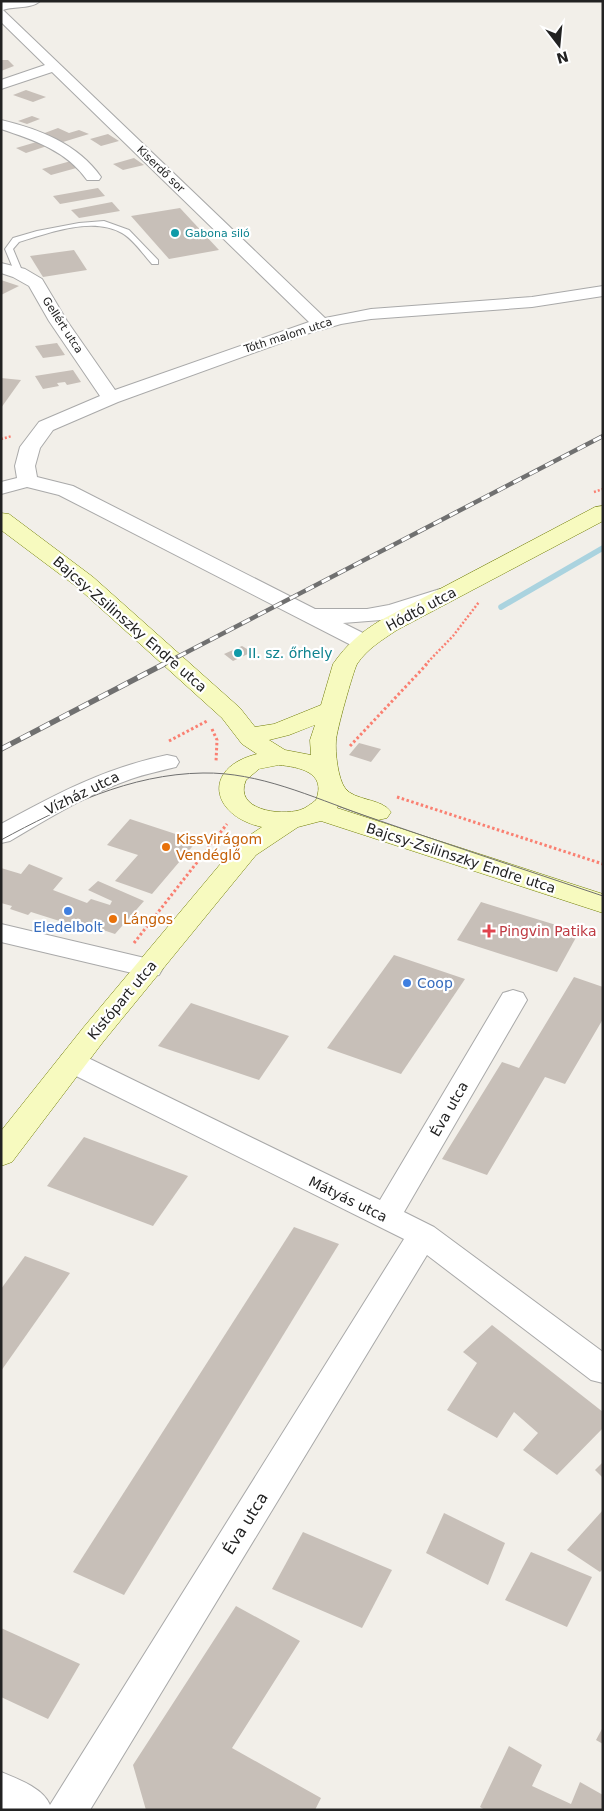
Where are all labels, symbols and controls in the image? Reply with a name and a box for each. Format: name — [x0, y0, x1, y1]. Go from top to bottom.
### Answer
north arrow — [534, 20, 584, 70]
text: N — [555, 48, 570, 67]
street label: Kiserdő sor — [134, 143, 188, 196]
marker: Gabona siló — [169, 227, 181, 239]
place label: Gabona siló — [185, 227, 250, 240]
street label: Gellért utca — [40, 295, 86, 356]
street label: Tóth malom utca — [241, 315, 334, 356]
street label: Bajcsy-Zsilinszky Endre utca — [50, 553, 210, 695]
street label: Hódtó utca — [383, 584, 459, 634]
place label: II. sz. őrhely — [248, 645, 332, 661]
marker: II. sz. őrhely — [232, 647, 244, 659]
street label: Vízház utca — [42, 768, 122, 818]
street label: Bajcsy-Zsilinszky Endre utca — [364, 820, 558, 896]
place label: KissVirágom Vendéglő — [176, 831, 262, 863]
marker: KissVirágom Vendéglő — [160, 841, 172, 853]
marker: Eledelbolt — [62, 905, 74, 917]
place label: Lángos — [123, 911, 173, 927]
marker: Lángos — [107, 913, 119, 925]
place label: Eledelbolt — [33, 919, 103, 935]
place label: Pingvin Patika — [499, 923, 597, 939]
marker: Pingvin Patika — [483, 925, 495, 937]
street label: Kistópart utca — [84, 957, 160, 1043]
place label: Coop — [417, 975, 453, 991]
marker: Coop — [401, 977, 413, 989]
street label: Éva utca — [427, 1079, 471, 1139]
street label: Mátyás utca — [306, 1173, 390, 1225]
street label: Éva utca — [219, 1489, 272, 1558]

